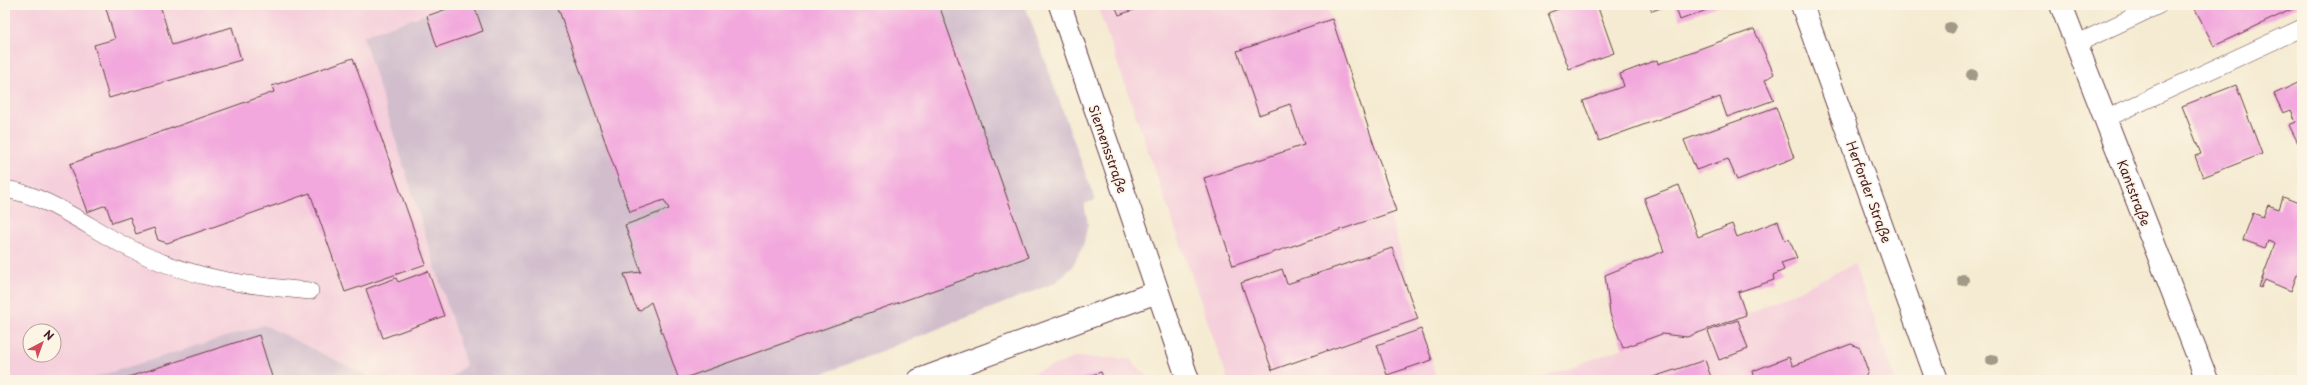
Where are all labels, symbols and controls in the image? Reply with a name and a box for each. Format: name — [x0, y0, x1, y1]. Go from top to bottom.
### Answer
street label: Siemensstraße — [1084, 102, 1132, 196]
street label: Herforder Straße — [1842, 138, 1897, 246]
street label: Kantstraße — [2113, 157, 2156, 229]
north arrow — [22, 323, 62, 363]
text: N — [40, 326, 58, 345]

